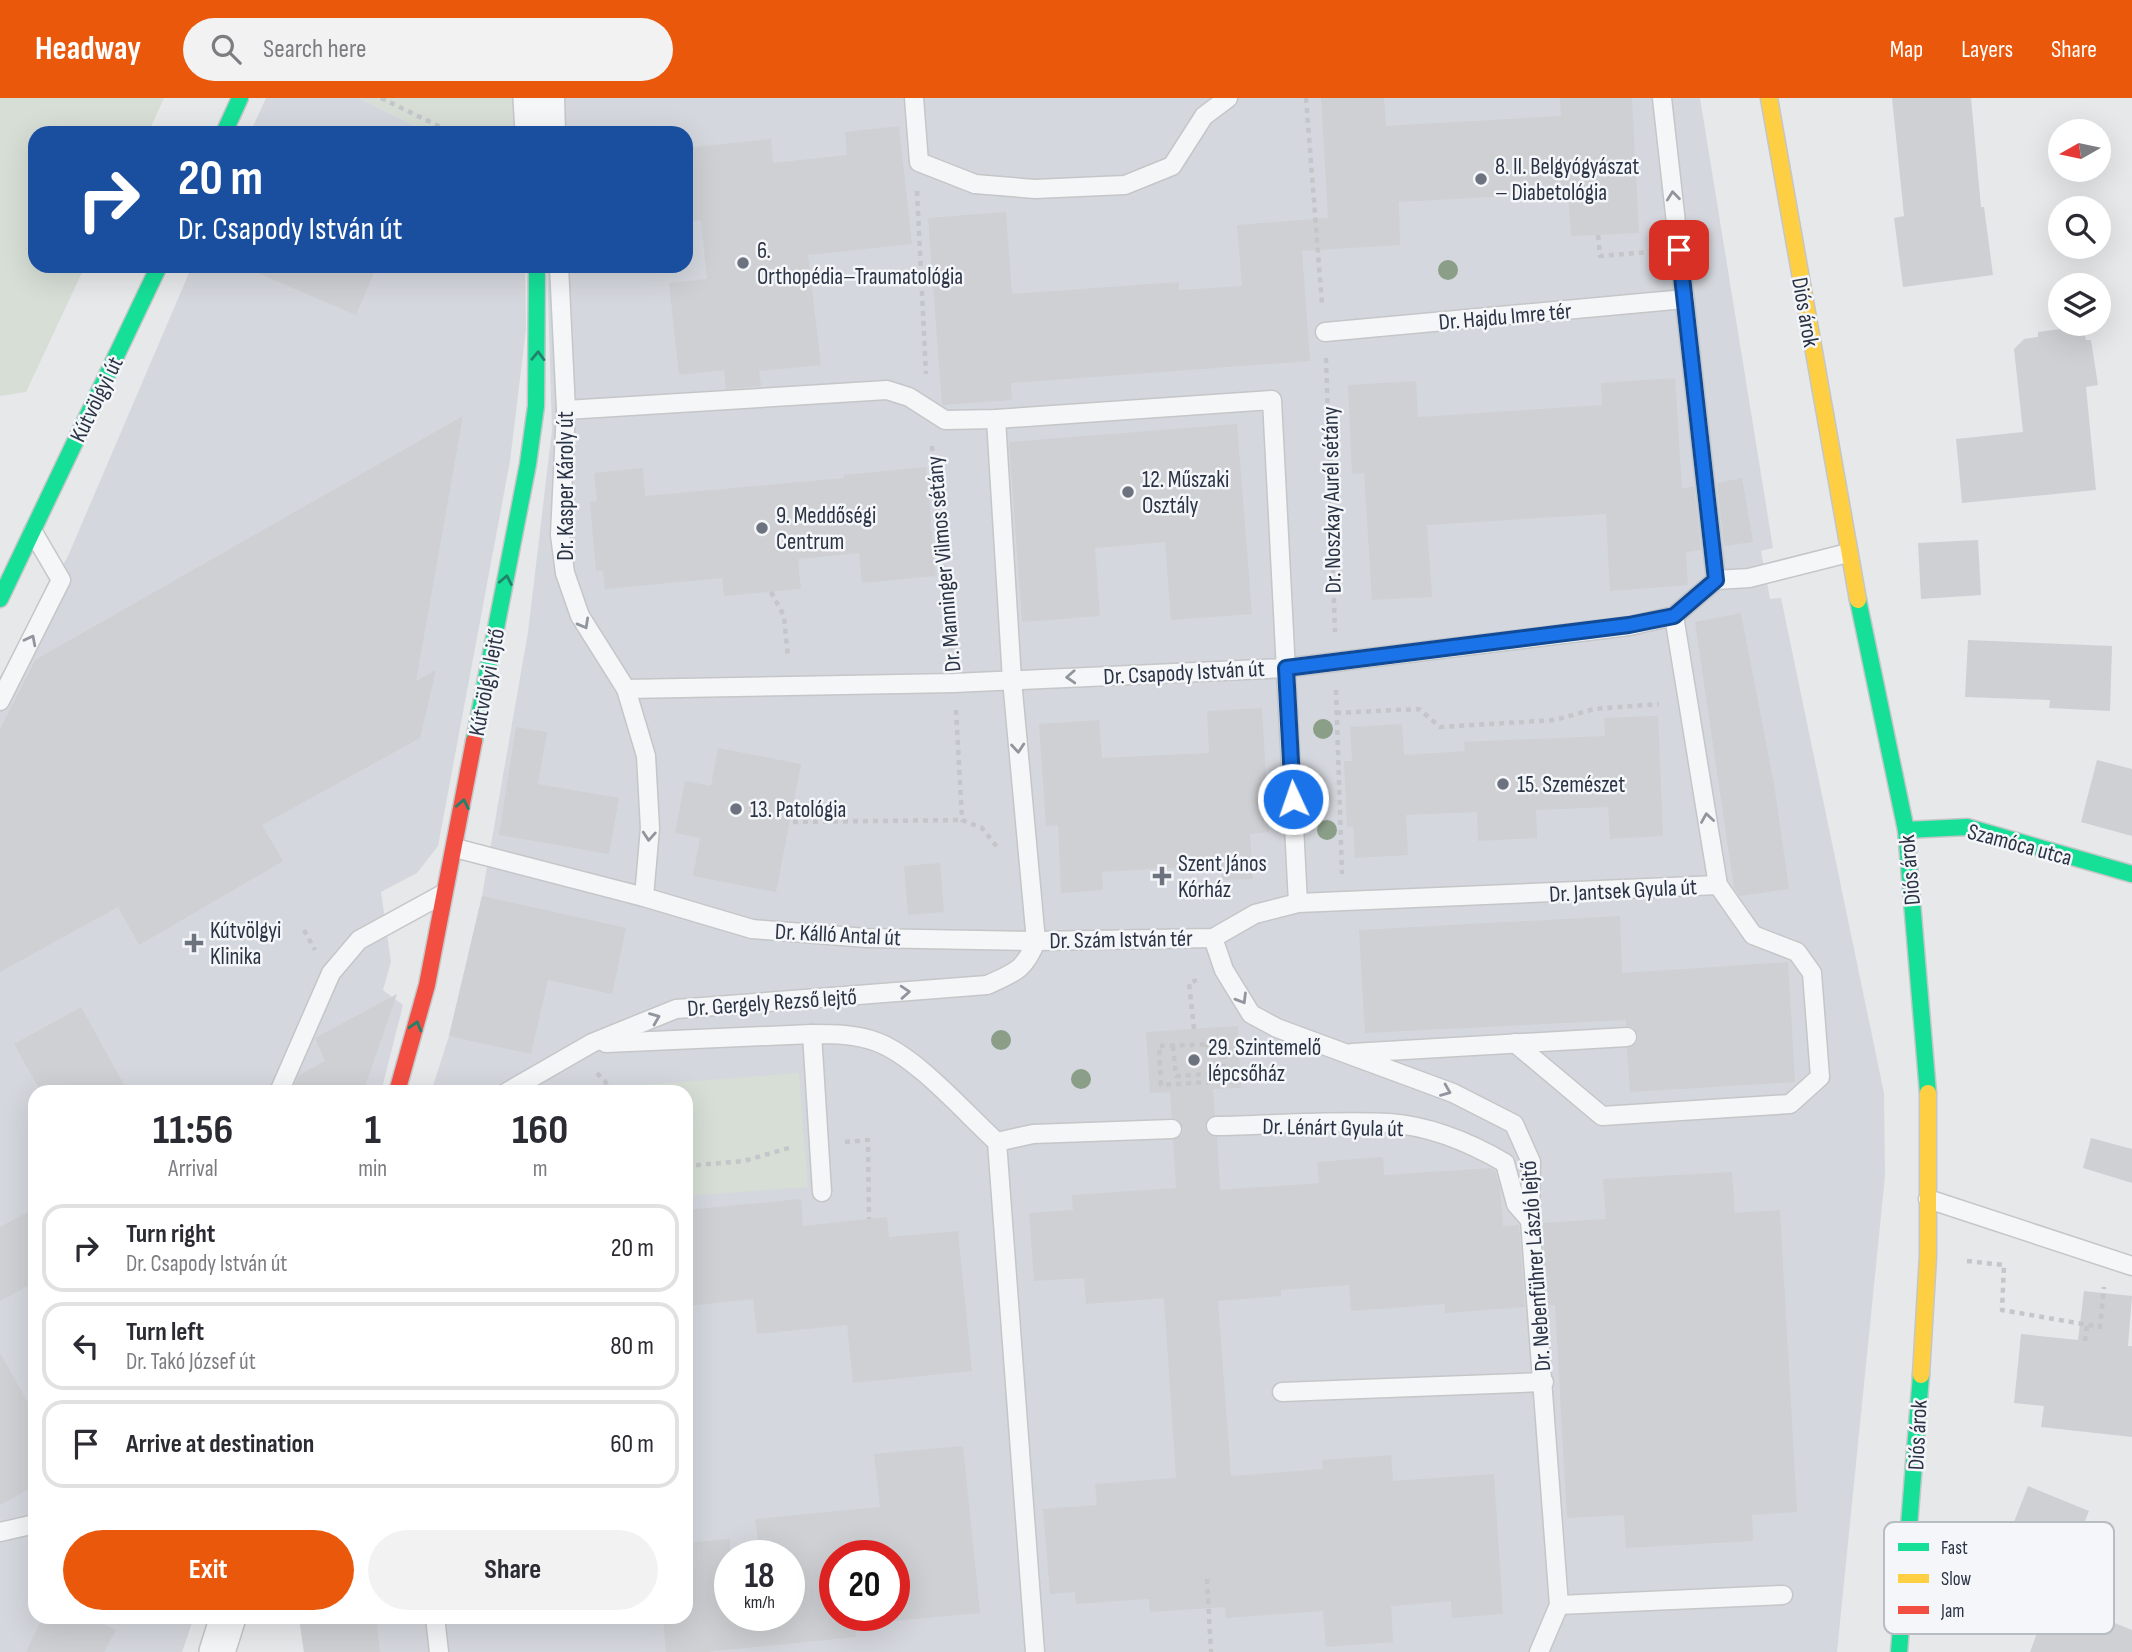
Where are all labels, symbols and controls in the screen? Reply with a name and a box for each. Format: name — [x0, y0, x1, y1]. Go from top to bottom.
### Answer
search box — [183, 18, 673, 81]
text: Headway — [35, 29, 141, 69]
icon: search — [207, 30, 245, 68]
text: Search here — [263, 34, 366, 65]
text: Map — [1890, 35, 1923, 64]
text: Layers — [1961, 35, 2013, 64]
text: Share — [2051, 35, 2097, 64]
north arrow — [2048, 119, 2110, 182]
map controls — [2048, 119, 2111, 336]
text: 20 m — [178, 150, 263, 209]
place label: 8. II. Belgyógyászat – Diabetológia — [1495, 153, 1639, 207]
icon: right — [63, 154, 154, 245]
marker: 8. II. Belgyógyászat – Diabetológia — [1473, 171, 1489, 187]
one-way arrow — [1666, 190, 1681, 201]
button: search — [2048, 196, 2111, 259]
text: Dr. Csapody István út — [178, 210, 402, 249]
pin — [1649, 220, 1709, 280]
icon: arrive — [1660, 231, 1698, 269]
place label: 6. Orthopédia–Traumatológia — [757, 237, 963, 291]
marker: 6. Orthopédia–Traumatológia — [735, 255, 751, 271]
button: layers — [2048, 273, 2111, 336]
street label: Diós árok — [1785, 275, 1825, 350]
street label: Dr. Hajdu Imre tér — [1438, 297, 1573, 337]
one-way arrow — [530, 350, 545, 361]
street label: Kútvölgyi út — [64, 352, 130, 447]
street label: Dr. Noszkay Aurél sétány — [1316, 406, 1348, 594]
street label: Dr. Kasper Károly út — [552, 411, 580, 561]
street label: Dr. Manninger Vilmos sétány — [921, 455, 967, 673]
place label: 12. Műszaki Osztály — [1142, 466, 1229, 520]
marker: 12. Műszaki Osztály — [1120, 484, 1136, 500]
place label: 9. Meddőségi Centrum — [776, 502, 876, 556]
marker: 9. Meddőségi Centrum — [754, 520, 770, 536]
one-way arrow — [497, 574, 512, 586]
one-way arrow — [576, 617, 589, 629]
street label: Kútvölgyi lejtő — [463, 626, 511, 738]
one-way arrow — [22, 635, 36, 647]
street label: Dr. Csapody István út — [1103, 655, 1265, 691]
one-way arrow — [1065, 670, 1076, 685]
one-way arrow — [1010, 743, 1025, 754]
position arrow — [1256, 762, 1330, 836]
place label: 15. Szemészet — [1517, 771, 1625, 799]
marker: 15. Szemészet — [1495, 776, 1511, 792]
place label: 13. Patológia — [750, 796, 846, 824]
one-way arrow — [455, 798, 470, 810]
marker: 13. Patológia — [728, 801, 744, 817]
one-way arrow — [1700, 812, 1715, 824]
street label: Szamóca utca — [1965, 818, 2075, 872]
one-way arrow — [642, 831, 657, 842]
street label: Diós árok — [1893, 833, 1927, 906]
place label: Szent János Kórház — [1178, 850, 1267, 904]
marker: Szent János Kórház — [1152, 866, 1172, 886]
street label: Dr. Jantsek Gyula út — [1548, 873, 1698, 909]
place label: Kútvölgyi Klinika — [210, 917, 281, 971]
street label: Dr. Kálló Antal út — [774, 918, 902, 952]
street label: Dr. Szám István tér — [1049, 925, 1193, 955]
marker: Kútvölgyi Klinika — [184, 933, 204, 953]
street label: Dr. Gergely Rezső lejtő — [686, 983, 858, 1023]
one-way arrow — [900, 985, 911, 1000]
one-way arrow — [1233, 992, 1246, 1005]
one-way arrow — [649, 1012, 661, 1026]
one-way arrow — [407, 1020, 422, 1032]
place label: 29. Szintemelő lépcsőház — [1208, 1034, 1321, 1088]
marker: 29. Szintemelő lépcsőház — [1186, 1052, 1202, 1068]
one-way arrow — [1439, 1082, 1451, 1096]
text: 11:56 — [153, 1105, 233, 1156]
text: 1 — [364, 1105, 381, 1156]
text: 160 — [512, 1105, 568, 1156]
street label: Dr. Lénárt Gyula út — [1262, 1113, 1404, 1143]
text: Arrival — [168, 1155, 218, 1183]
text: min — [358, 1155, 387, 1183]
text: m — [533, 1155, 547, 1183]
street label: Dr. Nebenführer László lejtő — [1515, 1160, 1557, 1372]
text: Turn right — [126, 1219, 215, 1250]
icon: right — [67, 1229, 105, 1267]
text: 20 m — [611, 1233, 654, 1264]
text: Dr. Csapody István út — [126, 1250, 287, 1278]
text: Turn left — [126, 1317, 204, 1348]
icon: left — [67, 1327, 105, 1365]
text: 80 m — [610, 1331, 654, 1362]
text: Dr. Takó József út — [126, 1348, 256, 1376]
street label: Diós árok — [1902, 1399, 1934, 1471]
icon: arrive — [67, 1425, 105, 1463]
text: Arrive at destination — [126, 1429, 314, 1460]
text: 60 m — [610, 1429, 654, 1460]
legend — [1884, 1522, 2114, 1634]
button: Exit — [63, 1530, 354, 1610]
button: Share — [368, 1530, 658, 1610]
text: Fast — [1941, 1537, 1968, 1560]
speed limit sign: 20 — [819, 1540, 910, 1631]
text: 18 — [744, 1555, 775, 1598]
text: Slow — [1941, 1568, 1971, 1591]
text: km/h — [744, 1592, 775, 1613]
text: Jam — [1940, 1600, 1964, 1623]

